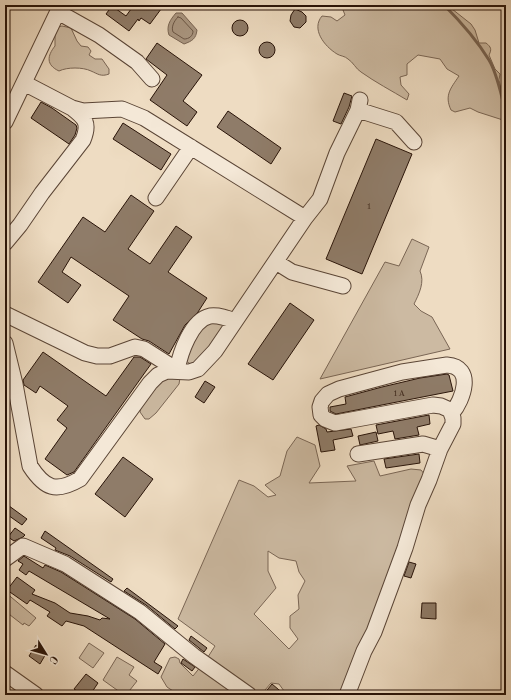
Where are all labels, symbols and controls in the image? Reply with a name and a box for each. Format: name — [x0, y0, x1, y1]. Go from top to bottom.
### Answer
house number: 1 — [366, 202, 372, 211]
house number: 1А — [393, 389, 405, 398]
north arrow — [26, 634, 66, 674]
text: С — [46, 653, 59, 665]

